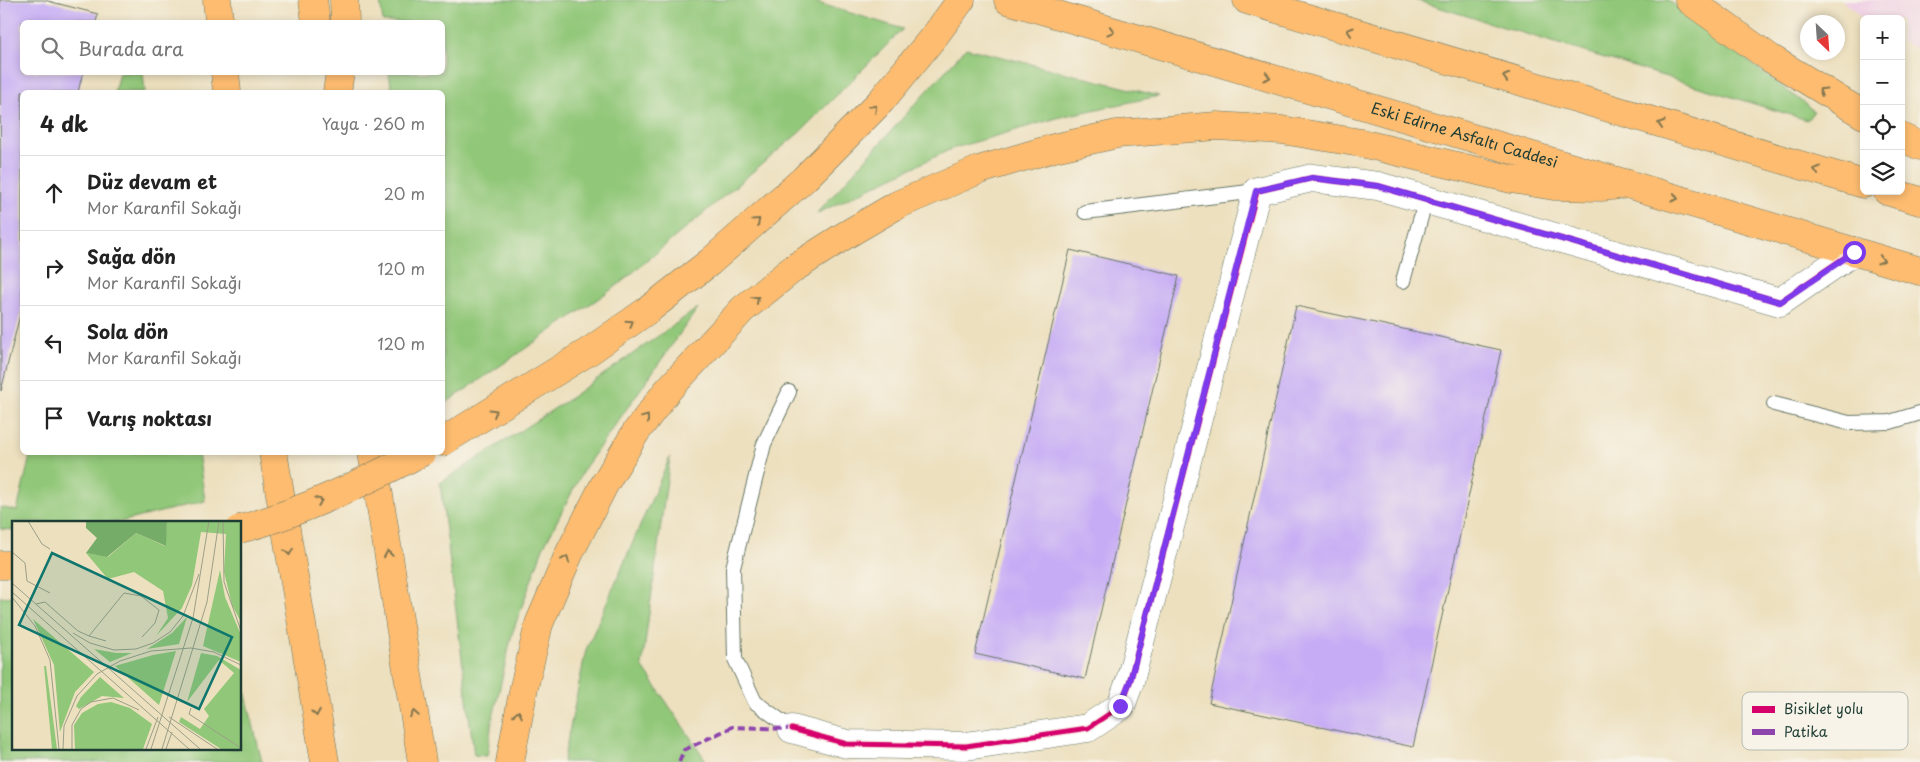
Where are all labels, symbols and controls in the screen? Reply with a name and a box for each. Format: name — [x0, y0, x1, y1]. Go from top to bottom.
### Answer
north arrow — [1800, 15, 1845, 60]
map controls — [1860, 15, 1905, 195]
button: + — [1860, 15, 1905, 60]
search box — [20, 20, 445, 75]
one-way arrow — [1106, 26, 1115, 36]
one-way arrow — [1346, 26, 1355, 36]
icon: search — [38, 34, 66, 62]
text: Burada ara — [78, 34, 183, 62]
button: − — [1860, 60, 1905, 105]
one-way arrow — [1262, 72, 1270, 82]
one-way arrow — [1502, 73, 1510, 83]
one-way arrow — [1818, 87, 1827, 97]
street label: Eski Edirne Asfaltı Caddesi — [1369, 96, 1561, 173]
one-way arrow — [868, 105, 877, 114]
button: locate — [1860, 105, 1905, 150]
text: 4 dk — [40, 107, 88, 139]
text: Yaya · 260 m — [322, 111, 425, 135]
one-way arrow — [1658, 119, 1666, 129]
button: layers — [1860, 150, 1905, 195]
one-way arrow — [1813, 166, 1822, 176]
text: Düz devam et — [87, 167, 217, 195]
icon: ahead — [40, 179, 68, 207]
text: 20 m — [384, 181, 425, 205]
one-way arrow — [1671, 192, 1679, 202]
text: Mor Karanfil Sokağı — [87, 195, 242, 219]
one-way arrow — [751, 218, 760, 227]
route start — [1843, 241, 1866, 264]
text: Sağa dön — [87, 242, 176, 270]
icon: right — [40, 254, 68, 282]
one-way arrow — [1877, 254, 1885, 264]
text: 120 m — [378, 256, 425, 280]
text: Mor Karanfil Sokağı — [87, 270, 242, 294]
one-way arrow — [750, 296, 759, 304]
text: Sola dön — [87, 317, 168, 345]
one-way arrow — [624, 320, 634, 329]
icon: left — [40, 329, 68, 357]
text: 120 m — [378, 331, 425, 355]
text: Mor Karanfil Sokağı — [87, 345, 242, 369]
icon: arrive — [40, 404, 68, 432]
text: Varış noktası — [87, 404, 212, 432]
one-way arrow — [489, 408, 498, 418]
one-way arrow — [641, 415, 649, 424]
one-way arrow — [314, 497, 323, 507]
inset map — [12, 521, 241, 750]
one-way arrow — [283, 549, 294, 557]
one-way arrow — [383, 549, 393, 558]
one-way arrow — [560, 555, 571, 564]
legend — [1742, 692, 1908, 750]
route end — [1109, 695, 1132, 718]
text: Bisiklet yolu — [1784, 698, 1863, 719]
one-way arrow — [310, 708, 320, 717]
one-way arrow — [409, 710, 419, 718]
one-way arrow — [513, 710, 523, 718]
text: Patika — [1784, 721, 1828, 742]

